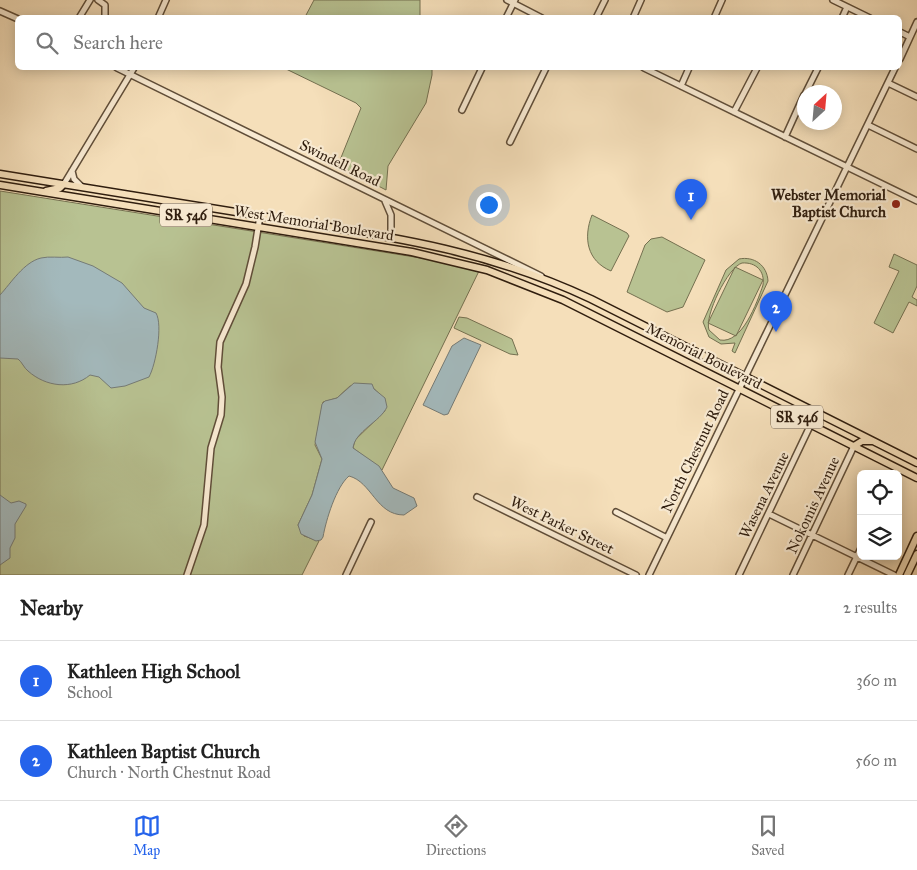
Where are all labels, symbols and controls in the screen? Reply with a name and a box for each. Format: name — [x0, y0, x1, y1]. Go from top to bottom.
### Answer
search box — [15, 15, 902, 70]
icon: search — [33, 29, 61, 57]
text: Search here — [73, 31, 163, 54]
north arrow — [797, 85, 842, 130]
street label: Swindell Road — [297, 136, 384, 191]
pin: 1 — [675, 179, 707, 220]
place label: Webster Memorial Baptist Church — [771, 186, 887, 222]
your location — [476, 192, 502, 218]
marker: Webster Memorial Baptist Church — [890, 198, 902, 210]
street label: West Memorial Boulevard — [233, 201, 396, 245]
road number: SR 546 — [160, 204, 212, 226]
pin: 2 — [760, 291, 792, 332]
street label: Memorial Boulevard — [643, 319, 765, 393]
street label: North Chestnut Road — [657, 386, 733, 515]
road number: SR 546 — [771, 406, 823, 428]
street label: Wasena Avenue — [735, 449, 793, 541]
street label: Nokomis Avenue — [783, 454, 843, 556]
map controls — [857, 470, 902, 560]
button: locate — [857, 470, 902, 515]
street label: West Parker Street — [507, 492, 617, 558]
button: layers — [857, 515, 902, 560]
text: Nearby — [20, 595, 83, 621]
text: 2 results — [843, 598, 897, 617]
text: Kathleen High School — [67, 660, 240, 683]
text: 1 — [33, 671, 39, 690]
text: 360 m — [856, 671, 897, 690]
text: School — [67, 683, 112, 702]
text: Kathleen Baptist Church — [67, 740, 260, 763]
text: 2 — [32, 751, 40, 770]
text: 560 m — [855, 751, 897, 770]
text: Church · North Chestnut Road — [67, 763, 271, 782]
tab: Map — [133, 812, 161, 859]
tab: Directions — [426, 812, 486, 859]
tab: Saved — [751, 812, 784, 859]

